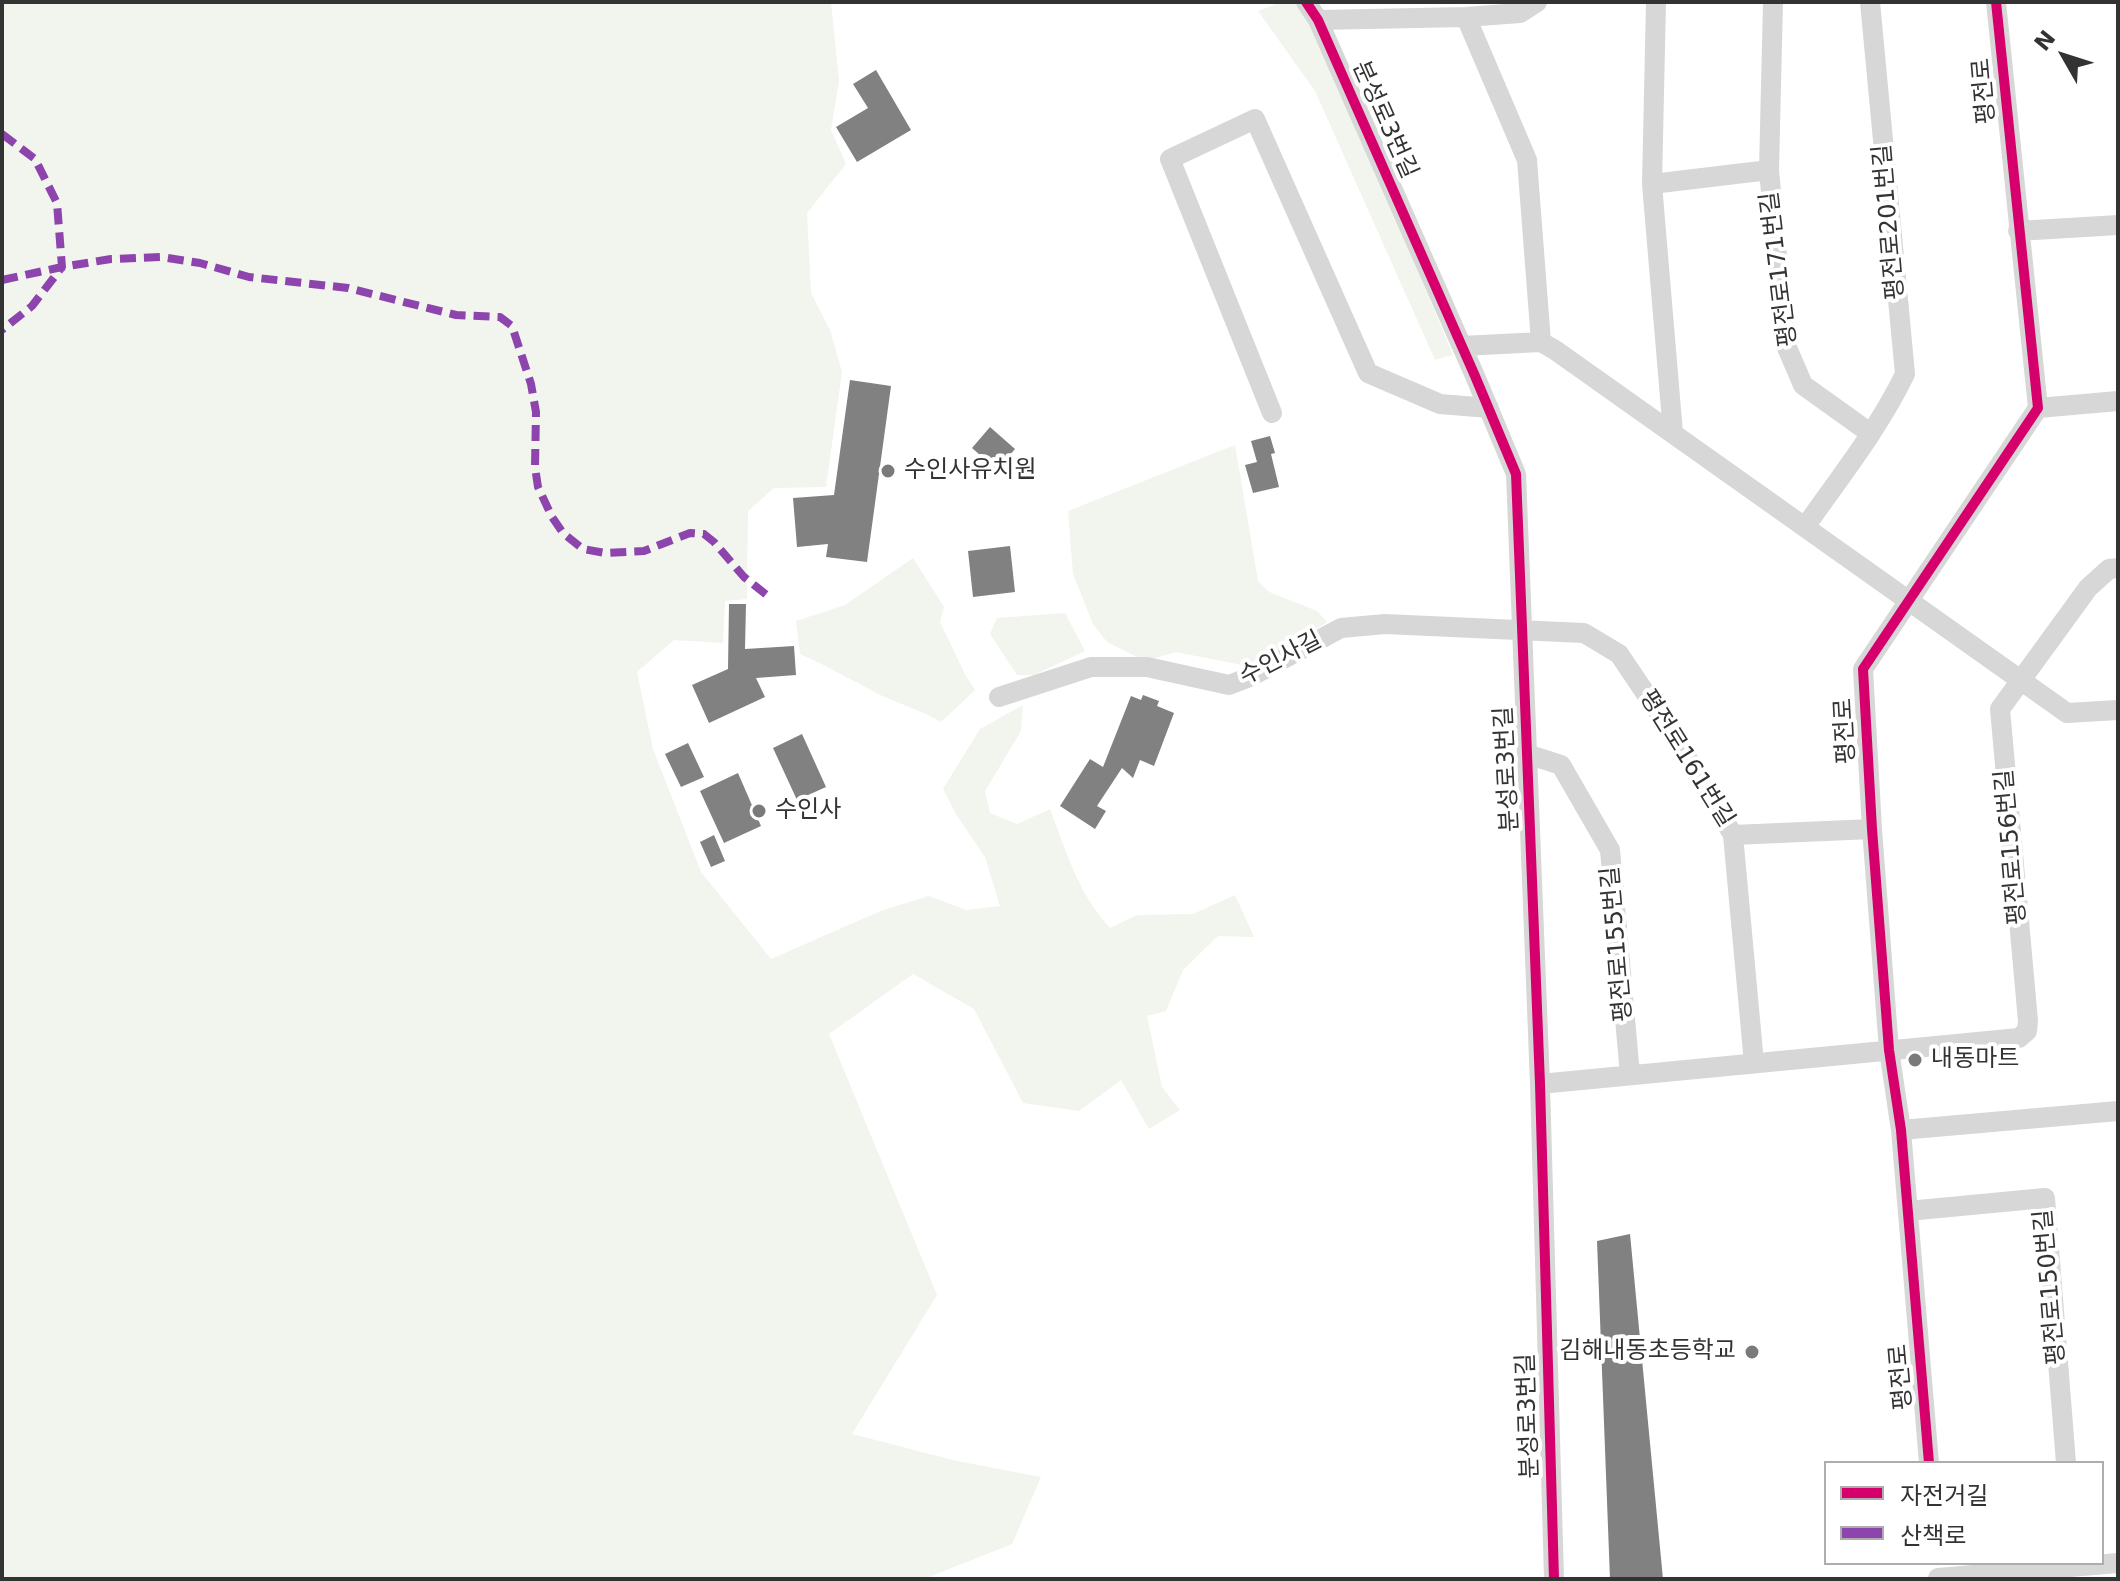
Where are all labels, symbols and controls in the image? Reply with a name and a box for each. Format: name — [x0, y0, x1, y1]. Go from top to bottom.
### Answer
north arrow — [2024, 16, 2104, 96]
text: N — [2029, 26, 2060, 56]
street label: 분성로3번길 — [1345, 57, 1423, 183]
street label: 평전로 — [1968, 57, 2002, 125]
street label: 평전로201번길 — [1869, 143, 1911, 301]
street label: 평전로171번길 — [1756, 190, 1804, 348]
place label: 수인사유치원 — [904, 457, 1036, 485]
marker: 수인사유치원 — [879, 462, 897, 480]
street label: 수인사길 — [1235, 626, 1327, 692]
street label: 평전로161번길 — [1632, 685, 1740, 833]
street label: 평전로 — [1830, 697, 1862, 765]
street label: 분성로3번길 — [1490, 705, 1526, 833]
street label: 평전로156번길 — [1991, 768, 2033, 926]
place label: 수인사 — [775, 797, 841, 825]
marker: 수인사 — [750, 802, 768, 820]
street label: 평전로155번길 — [1597, 865, 1639, 1023]
place label: 내동마트 — [1931, 1046, 2019, 1074]
marker: 내동마트 — [1906, 1051, 1924, 1069]
street label: 평전로150번길 — [2030, 1208, 2072, 1366]
place label: 김해내동초등학교 — [1559, 1338, 1736, 1366]
marker: 김해내동초등학교 — [1743, 1343, 1761, 1361]
street label: 평전로 — [1885, 1343, 1919, 1411]
street label: 분성로3번길 — [1512, 1353, 1546, 1479]
legend — [1824, 1461, 2104, 1565]
text: 자전거길 — [1900, 1482, 1988, 1510]
text: 산책로 — [1900, 1522, 1966, 1550]

